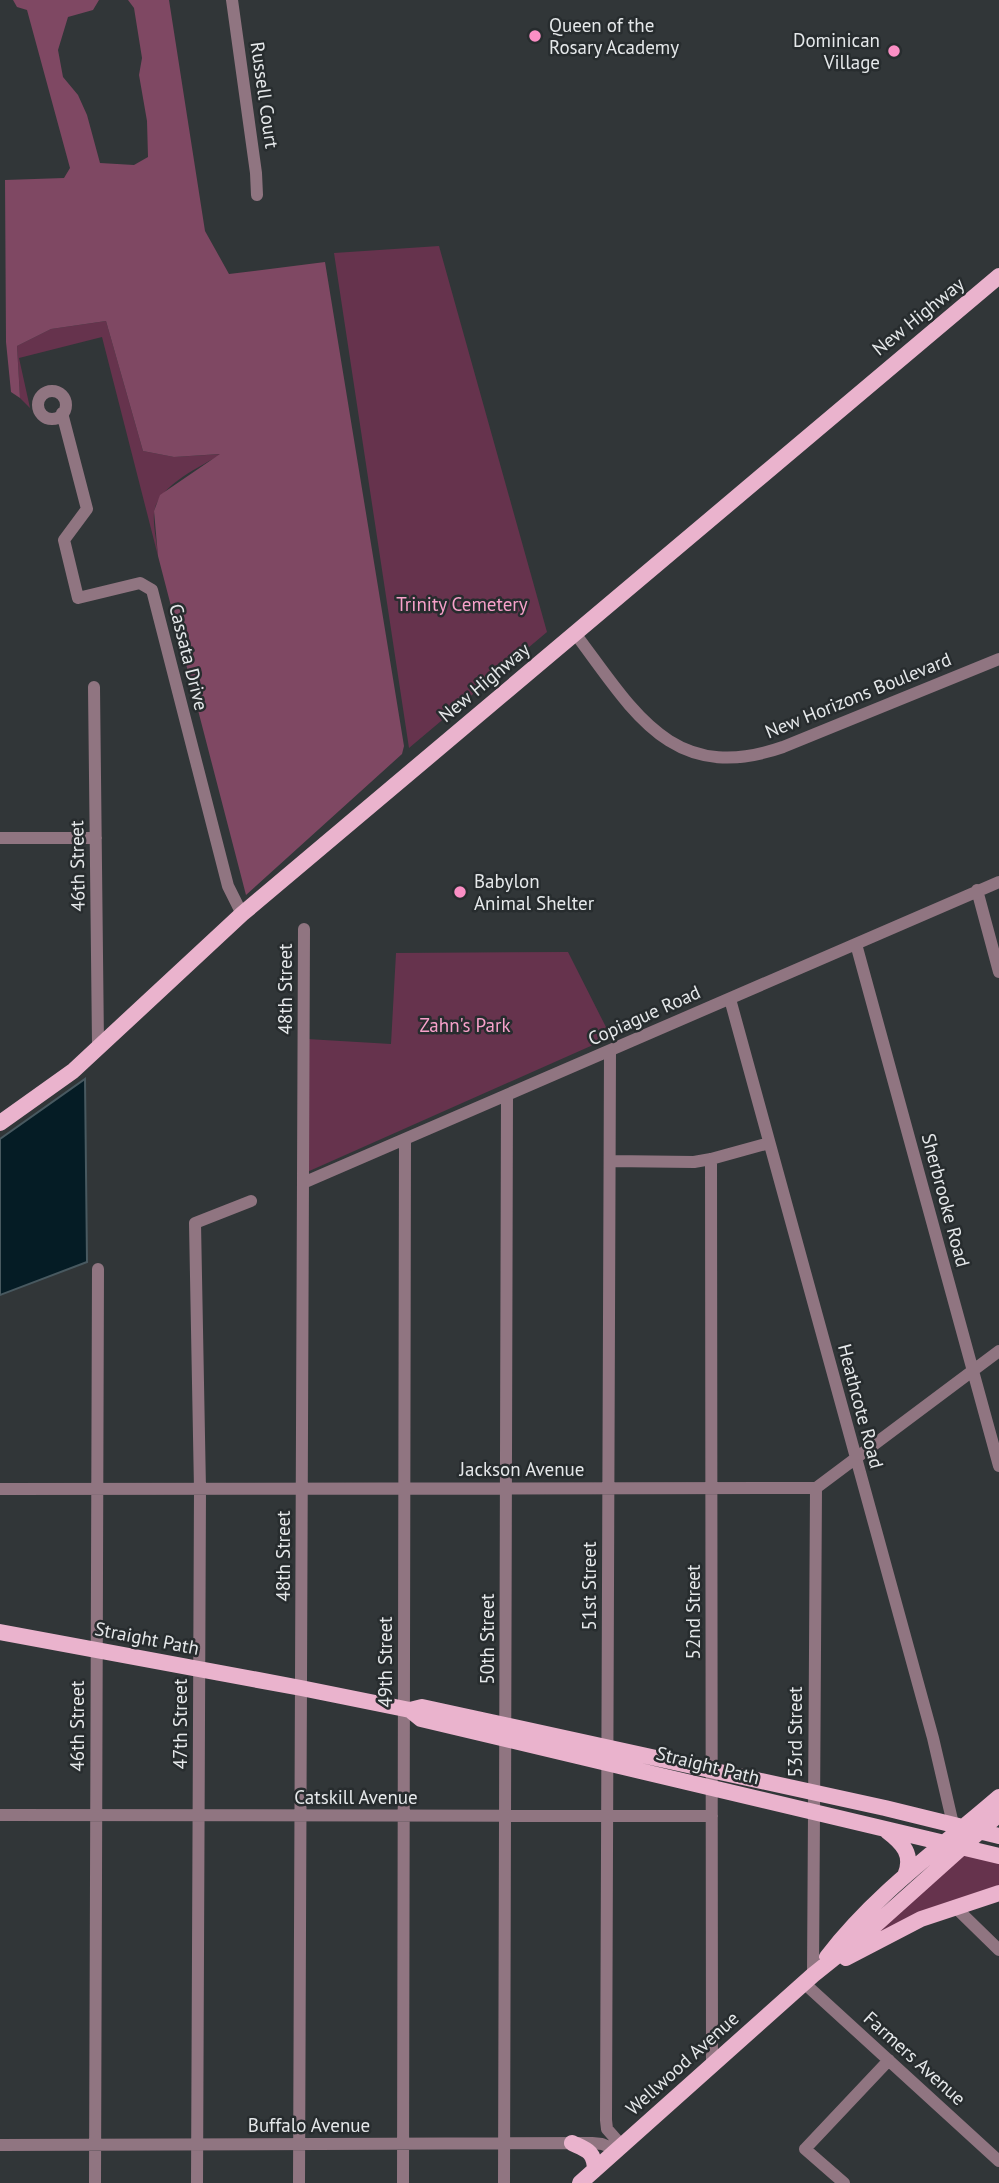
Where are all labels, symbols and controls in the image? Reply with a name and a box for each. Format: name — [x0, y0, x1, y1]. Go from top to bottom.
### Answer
place label: Queen of the Rosary Academy — [549, 13, 679, 59]
marker: Queen of the Rosary Academy — [527, 28, 543, 44]
place label: Dominican Village — [793, 28, 880, 74]
street label: Russell Court — [246, 40, 284, 150]
marker: Dominican Village — [886, 43, 902, 59]
street label: New Highway — [867, 271, 969, 360]
park label: Trinity Cemetery — [396, 592, 528, 616]
street label: Cassata Drive — [164, 601, 214, 713]
street label: New Highway — [434, 637, 535, 727]
street label: New Horizons Boulevard — [761, 647, 955, 743]
street label: 46th Street — [64, 820, 90, 912]
place label: Babylon Animal Shelter — [474, 869, 595, 915]
marker: Babylon Animal Shelter — [452, 884, 468, 900]
street label: 48th Street — [273, 943, 297, 1035]
street label: Copiague Road — [584, 980, 704, 1050]
park label: Zahn's Park — [419, 1013, 511, 1037]
street label: Sherbrooke Road — [917, 1130, 975, 1270]
street label: Heathcote Road — [833, 1341, 889, 1471]
street label: Jackson Avenue — [458, 1457, 585, 1481]
street label: 48th Street — [271, 1510, 295, 1602]
street label: 51st Street — [577, 1541, 601, 1630]
street label: 52nd Street — [681, 1564, 705, 1659]
street label: 50th Street — [475, 1593, 499, 1685]
street label: Straight Path — [93, 1616, 201, 1660]
street label: 49th Street — [373, 1616, 397, 1708]
street label: 47th Street — [168, 1678, 192, 1769]
street label: 46th Street — [65, 1680, 89, 1772]
street label: 53rd Street — [783, 1686, 807, 1778]
street label: Straight Path — [654, 1741, 762, 1789]
street label: Catskill Avenue — [294, 1785, 418, 1809]
street label: Wellwood Avenue — [621, 2006, 743, 2120]
street label: Farmers Avenue — [859, 2006, 971, 2110]
street label: Buffalo Avenue — [248, 2113, 370, 2137]

